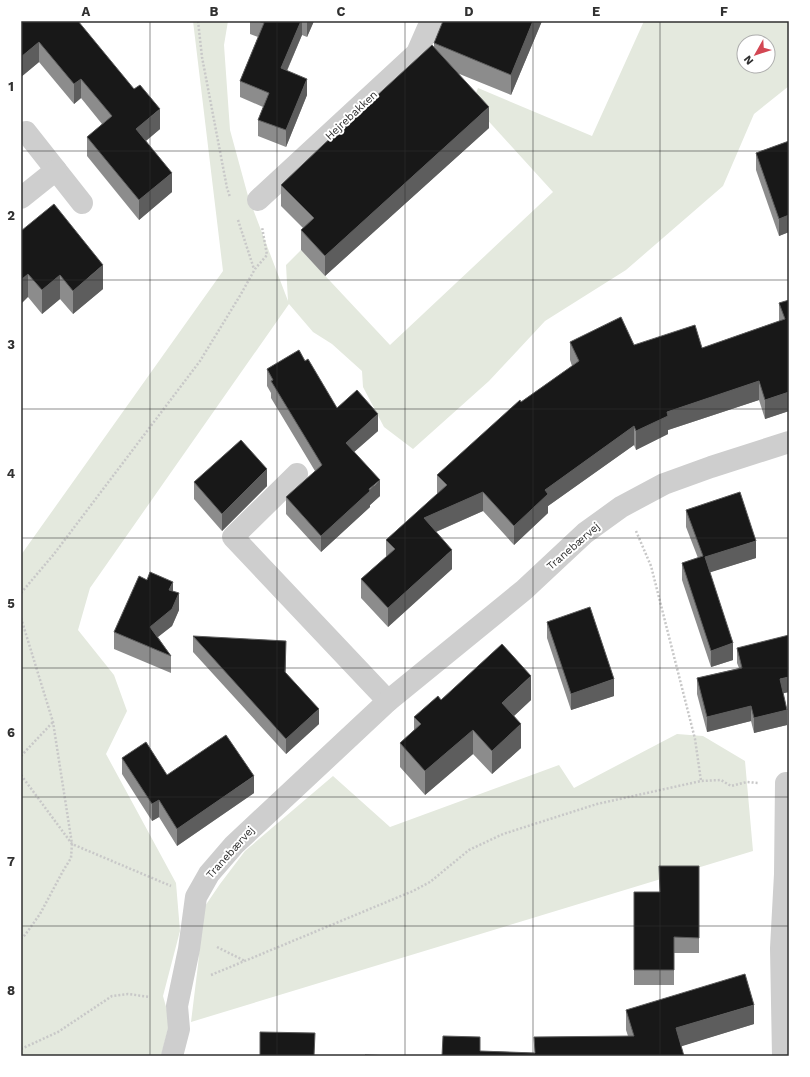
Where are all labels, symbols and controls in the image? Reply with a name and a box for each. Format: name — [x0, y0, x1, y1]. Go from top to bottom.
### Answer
text: A — [82, 4, 91, 19]
text: B — [210, 4, 219, 19]
text: C — [337, 4, 346, 19]
text: D — [464, 4, 474, 19]
text: E — [592, 4, 600, 19]
text: F — [720, 4, 728, 19]
north arrow — [736, 34, 776, 74]
text: N — [741, 53, 756, 67]
text: 1 — [8, 79, 14, 94]
street label: Hejrebakken — [323, 88, 380, 143]
text: 2 — [7, 208, 15, 223]
text: 3 — [7, 337, 15, 352]
text: 4 — [7, 466, 16, 481]
street label: Tranebærvej — [544, 520, 602, 573]
text: 5 — [7, 596, 15, 611]
text: 6 — [7, 725, 15, 740]
street label: Tranebærvej — [204, 823, 257, 881]
text: 7 — [7, 854, 15, 869]
text: 8 — [7, 983, 15, 998]

